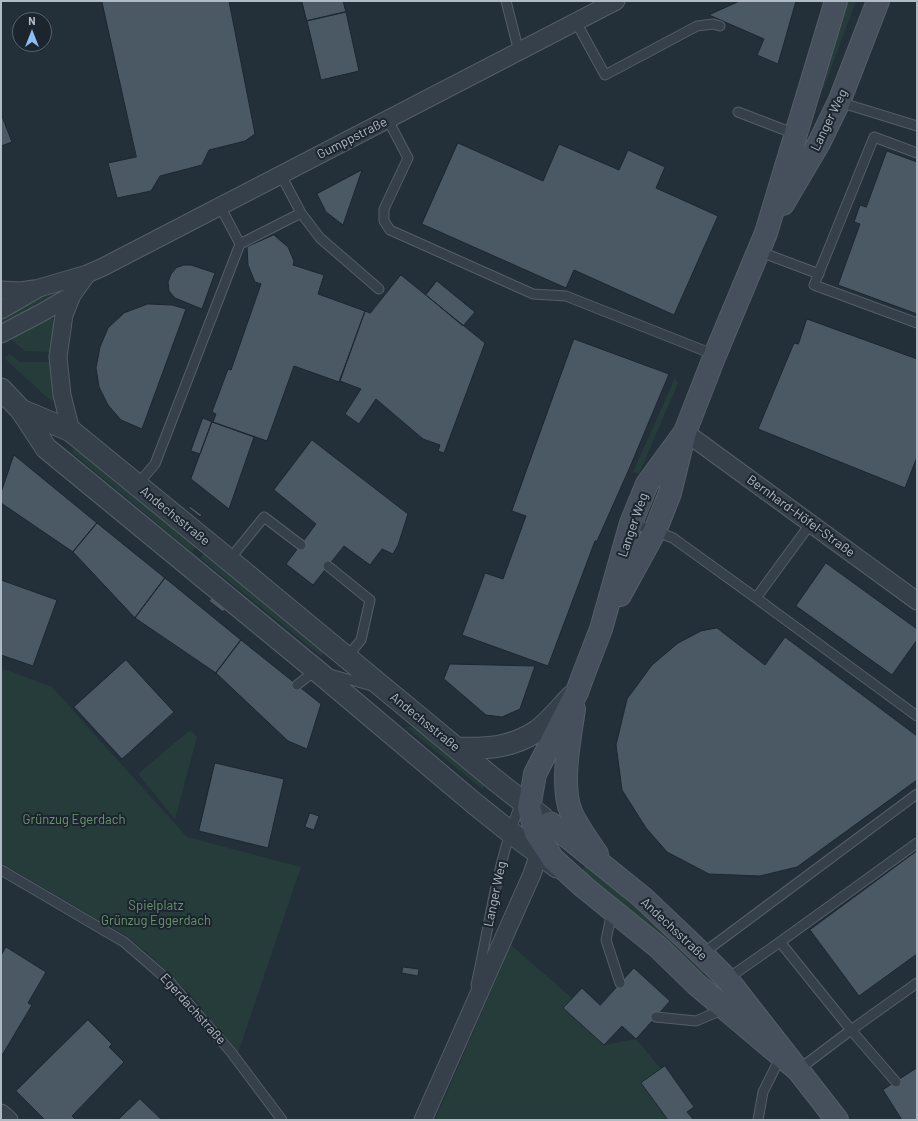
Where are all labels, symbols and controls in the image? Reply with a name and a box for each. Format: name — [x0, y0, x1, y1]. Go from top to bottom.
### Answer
north arrow — [12, 12, 52, 52]
text: N — [28, 14, 36, 27]
street label: Langer Weg — [807, 87, 851, 153]
street label: Gumppstraße — [314, 114, 390, 162]
street label: Bernhard-Höfel-Straße — [744, 472, 858, 560]
street label: Andechsstraße — [137, 483, 213, 549]
street label: Langer Weg — [615, 491, 651, 559]
street label: Andechsstraße — [387, 689, 463, 755]
park label: Grünzug Egerdach — [23, 812, 125, 828]
street label: Langer Weg — [480, 860, 510, 928]
street label: Andechsstraße — [638, 894, 710, 964]
park label: Spielplatz Grünzug Eggerdach — [101, 898, 211, 929]
street label: Egerdachstraße — [157, 970, 229, 1048]

